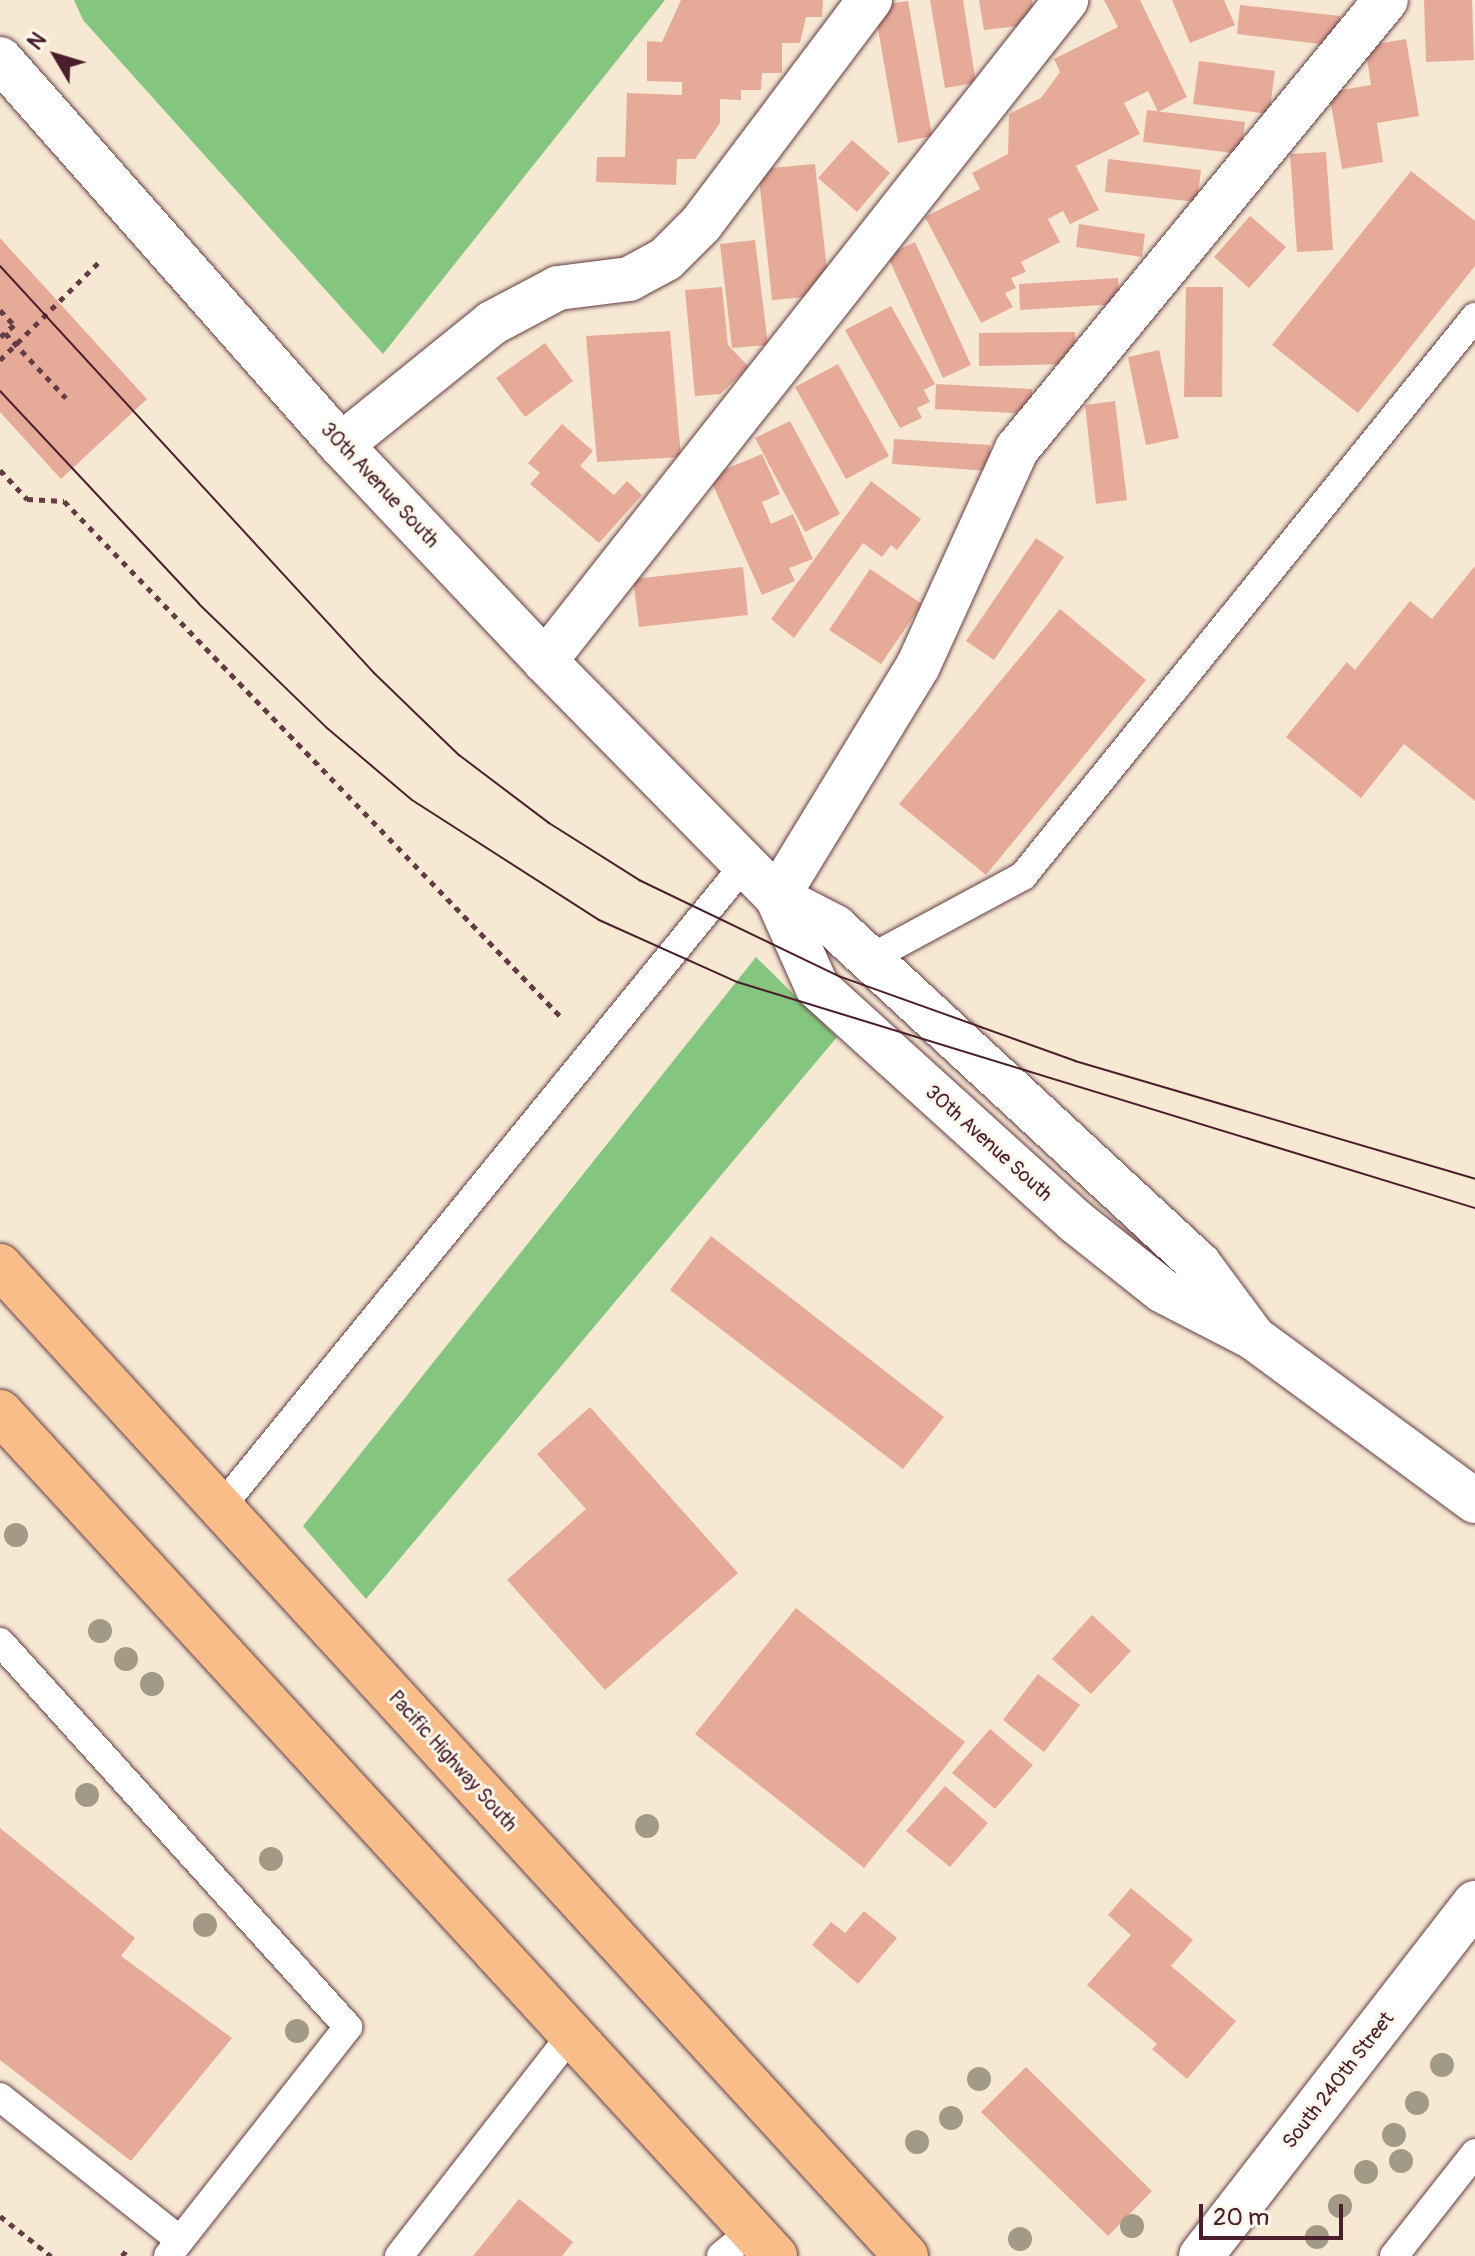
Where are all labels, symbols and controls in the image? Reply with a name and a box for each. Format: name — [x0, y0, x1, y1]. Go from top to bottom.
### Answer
north arrow — [16, 16, 96, 96]
text: N — [21, 27, 53, 56]
street label: 30th Avenue South — [316, 417, 444, 553]
street label: 30th Avenue South — [921, 1080, 1057, 1206]
street label: Pacific Highway South — [384, 1686, 522, 1836]
street label: South 240th Street — [1277, 2007, 1399, 2153]
scale bar — [1203, 2188, 1347, 2238]
text: 20 m — [1213, 2203, 1269, 2232]

